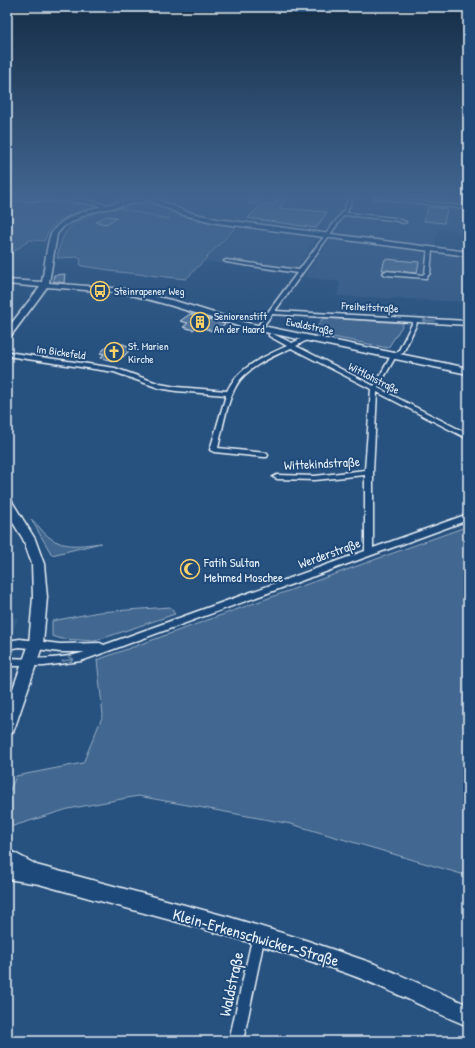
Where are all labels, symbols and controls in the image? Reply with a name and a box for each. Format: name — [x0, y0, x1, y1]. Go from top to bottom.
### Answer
bus stop icon: Steinrapener Weg — [89, 280, 111, 302]
place label: Steinrapener Weg — [114, 284, 185, 298]
street label: Freiheitstraße — [340, 298, 400, 316]
place label: Seniorenstift An der Haard — [214, 309, 267, 336]
building icon: Seniorenstift An der Haard — [189, 311, 211, 333]
street label: Ewaldstraße — [285, 314, 336, 338]
one-way arrow — [423, 317, 436, 324]
place label: St. Marien Kirche — [128, 339, 169, 366]
church icon: St. Marien Kirche — [103, 341, 125, 363]
street label: Im Bickefeld — [36, 342, 87, 362]
street label: Wittlohstraße — [346, 359, 402, 397]
street label: Wittekindstraße — [284, 452, 360, 474]
street label: Werderstraße — [295, 533, 363, 573]
place label: Fatih Sultan Mehmed Moschee — [203, 553, 283, 586]
mosque icon: Fatih Sultan Mehmed Moschee — [179, 558, 201, 580]
one-way arrow — [61, 655, 74, 663]
street label: Klein-Erkenschwicker-Straße — [170, 903, 342, 971]
street label: Waldstraße — [213, 949, 249, 1018]

